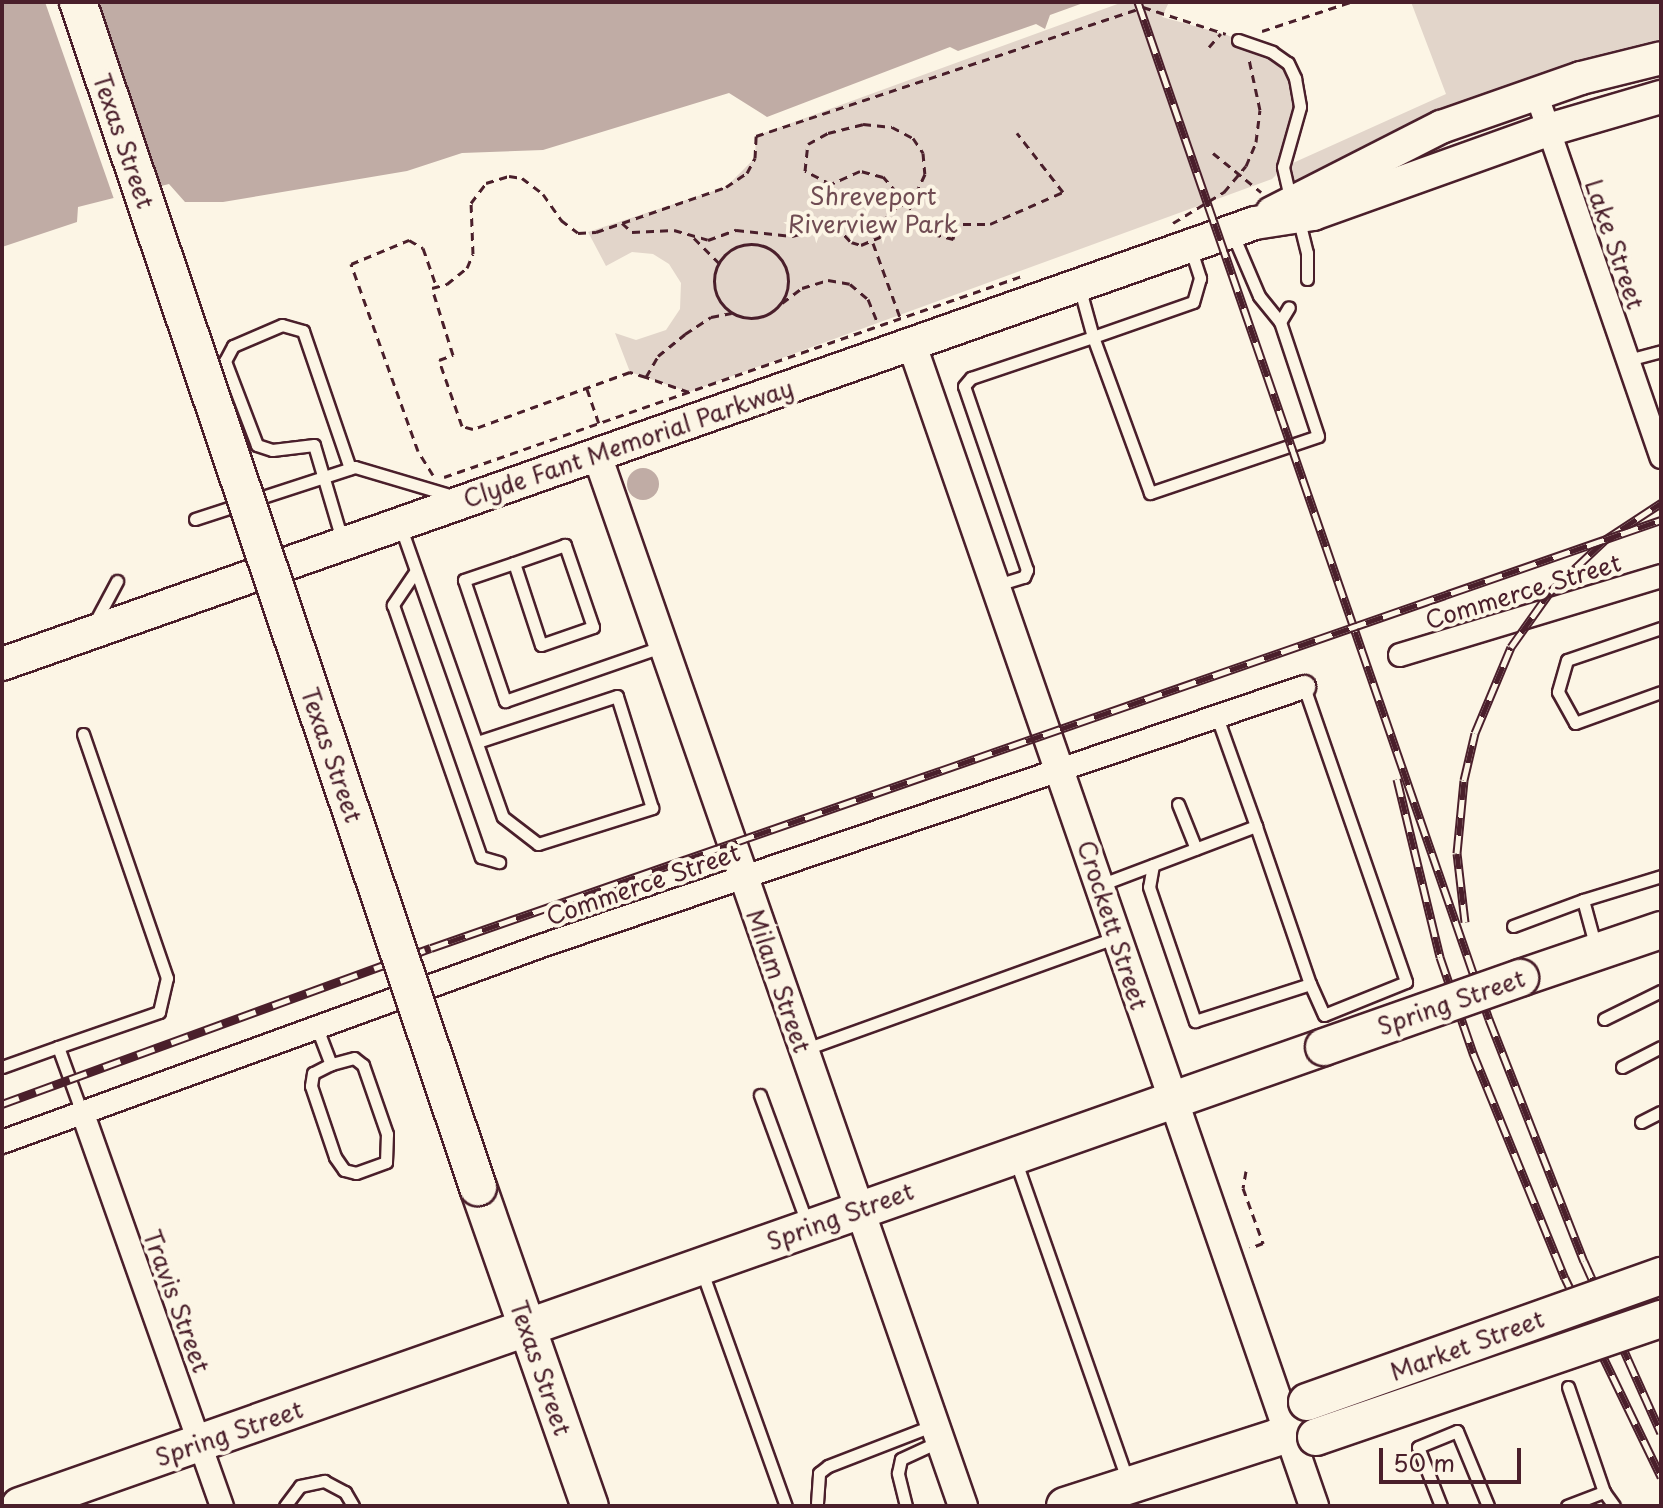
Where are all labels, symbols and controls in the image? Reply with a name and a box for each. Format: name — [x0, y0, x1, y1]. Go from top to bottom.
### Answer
street label: Texas Street — [87, 69, 161, 213]
street label: Lake Street — [1580, 176, 1650, 312]
park label: Shreveport Riverview Park — [788, 182, 958, 238]
street label: Clyde Fant Memorial Parkway — [457, 372, 799, 514]
street label: Commerce Street — [1422, 548, 1624, 634]
street label: Texas Street — [295, 683, 369, 827]
street label: Crockett Street — [1072, 836, 1154, 1014]
street label: Commerce Street — [542, 837, 744, 931]
street label: Milam Street — [741, 905, 817, 1057]
street label: Spring Street — [1374, 963, 1528, 1041]
street label: Spring Street — [763, 1176, 917, 1256]
street label: Travis Street — [138, 1226, 216, 1376]
street label: Texas Street — [504, 1296, 578, 1440]
street label: Market Street — [1385, 1303, 1549, 1387]
street label: Spring Street — [152, 1394, 306, 1472]
scale bar — [1383, 1432, 1525, 1482]
text: 50 m — [1393, 1444, 1455, 1480]

